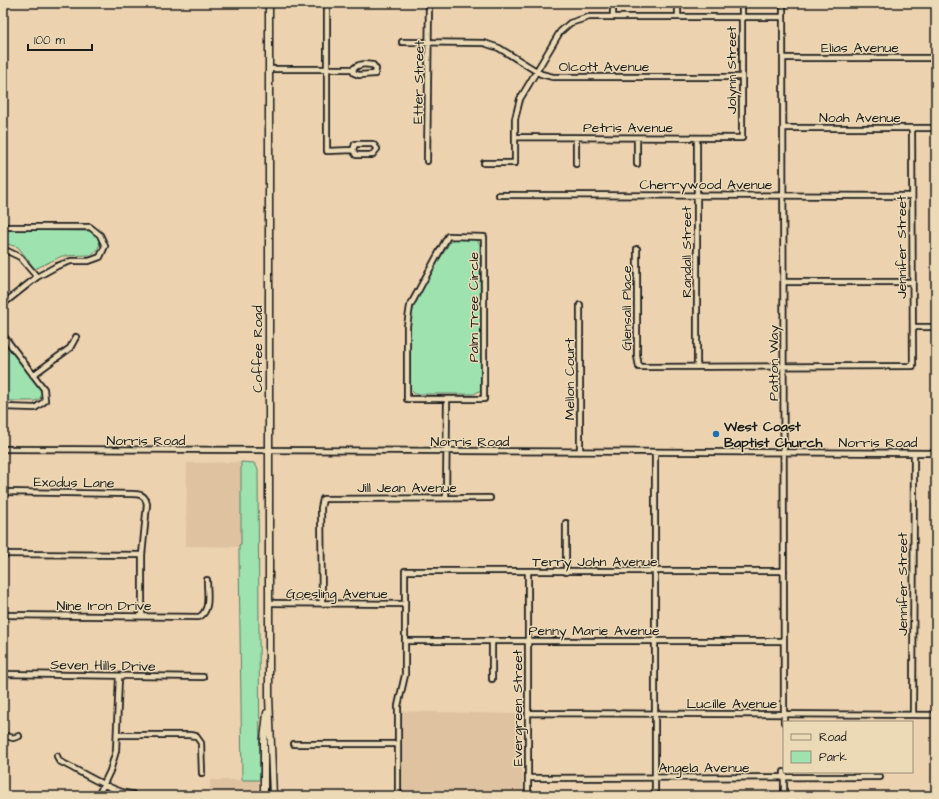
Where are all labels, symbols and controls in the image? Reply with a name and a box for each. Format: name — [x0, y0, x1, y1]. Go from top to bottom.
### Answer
scale bar — [28, 26, 92, 52]
street label: Jolynn Street — [722, 26, 742, 114]
text: 100 m — [34, 32, 65, 49]
street label: Elias Avenue — [821, 38, 899, 58]
street label: Etter Street — [408, 40, 430, 124]
street label: Olcott Avenue — [559, 57, 650, 77]
street label: Noah Avenue — [819, 108, 901, 128]
street label: Petris Avenue — [583, 118, 673, 138]
street label: Cherrywood Avenue — [640, 175, 773, 195]
street label: Jennifer Street — [892, 195, 912, 299]
street label: Randall Street — [677, 206, 697, 298]
street label: Palm Tree Circle — [464, 251, 484, 362]
street label: Glensall Place — [617, 265, 637, 351]
street label: Coffee Road — [248, 305, 268, 393]
street label: Patton Way — [764, 325, 784, 401]
street label: Mellon Court — [560, 338, 580, 420]
place label: West Coast Baptist Church — [723, 417, 823, 453]
marker: West Coast Baptist Church — [711, 429, 721, 439]
street label: Norris Road — [106, 431, 186, 451]
street label: Norris Road — [430, 432, 510, 452]
street label: Norris Road — [838, 433, 918, 453]
street label: Exodus Lane — [33, 472, 115, 494]
street label: Jill Jean Avenue — [357, 478, 457, 498]
street label: Jennifer Street — [893, 532, 913, 636]
street label: Terry John Avenue — [532, 552, 658, 572]
street label: Goesling Avenue — [286, 584, 388, 604]
street label: Nine Iron Drive — [56, 596, 152, 616]
street label: Penny Marie Avenue — [528, 621, 660, 641]
street label: Evergreen Street — [508, 649, 528, 766]
street label: Seven Hills Drive — [50, 655, 156, 677]
street label: Lucille Avenue — [687, 694, 778, 714]
legend — [783, 721, 913, 773]
text: Road — [819, 729, 847, 746]
text: Park — [819, 749, 847, 766]
street label: Angela Avenue — [658, 758, 750, 778]

